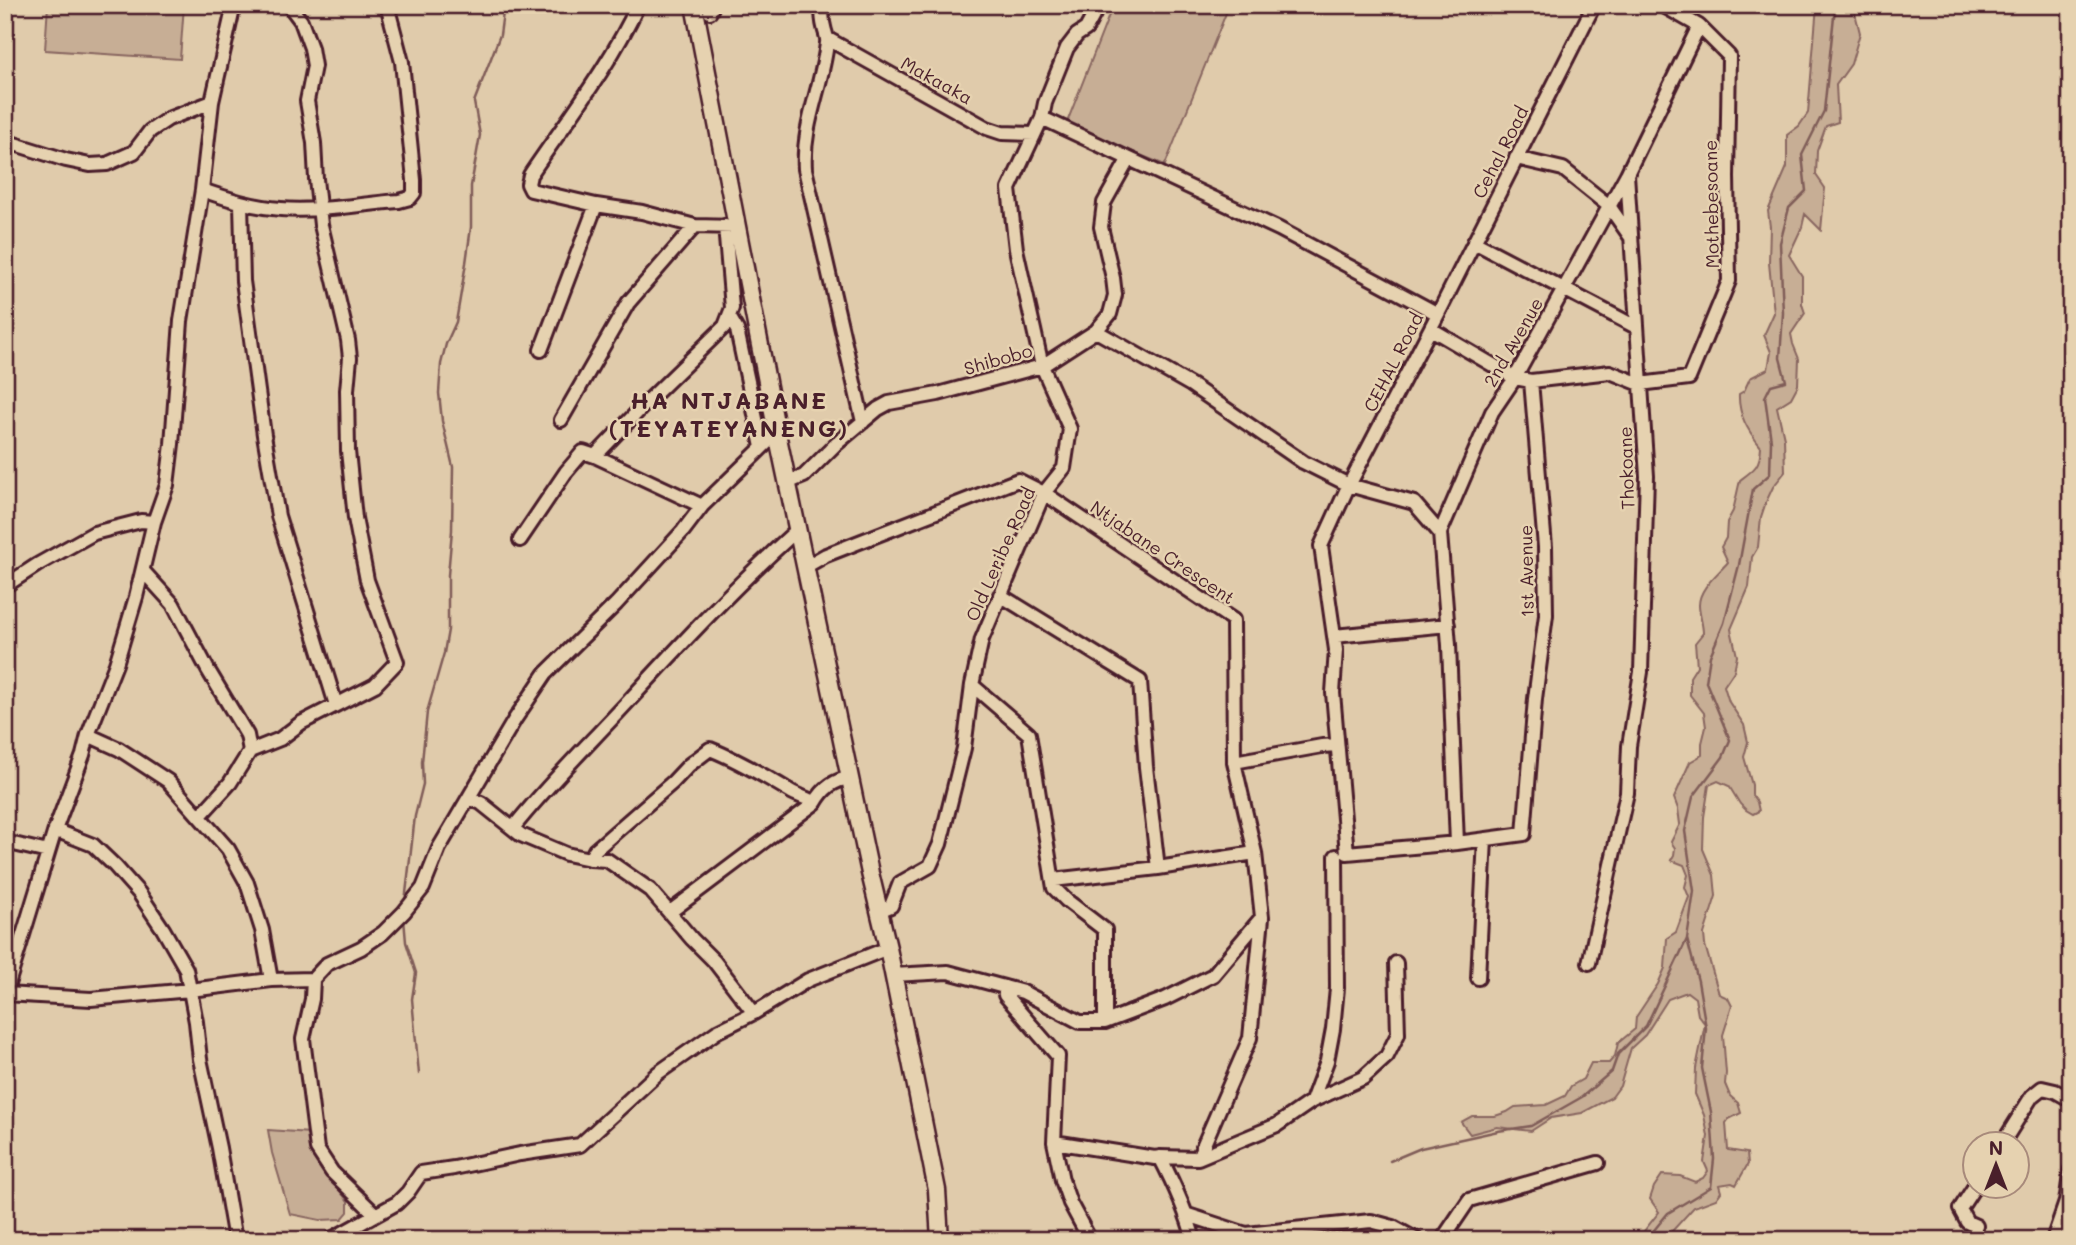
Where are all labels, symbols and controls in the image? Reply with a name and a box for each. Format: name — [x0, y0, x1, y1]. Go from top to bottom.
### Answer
street label: Makaaka — [897, 51, 977, 109]
street label: Cehal Road — [1466, 102, 1534, 202]
street label: Mothebesoane — [1698, 140, 1724, 268]
street label: 2nd Avenue — [1478, 293, 1548, 391]
street label: CEHAL Road — [1358, 308, 1428, 416]
street label: Shibobo — [961, 338, 1035, 380]
district label: HA NTJABANE (TEYATEYANENG) — [609, 384, 849, 443]
street label: Thokoane — [1613, 426, 1639, 510]
street label: Old Leribe Road — [960, 483, 1040, 625]
street label: Ntjabane Crescent — [1086, 495, 1240, 609]
street label: 1st Avenue — [1513, 524, 1539, 618]
north arrow — [1960, 1130, 2030, 1200]
text: N — [1989, 1135, 2003, 1160]

